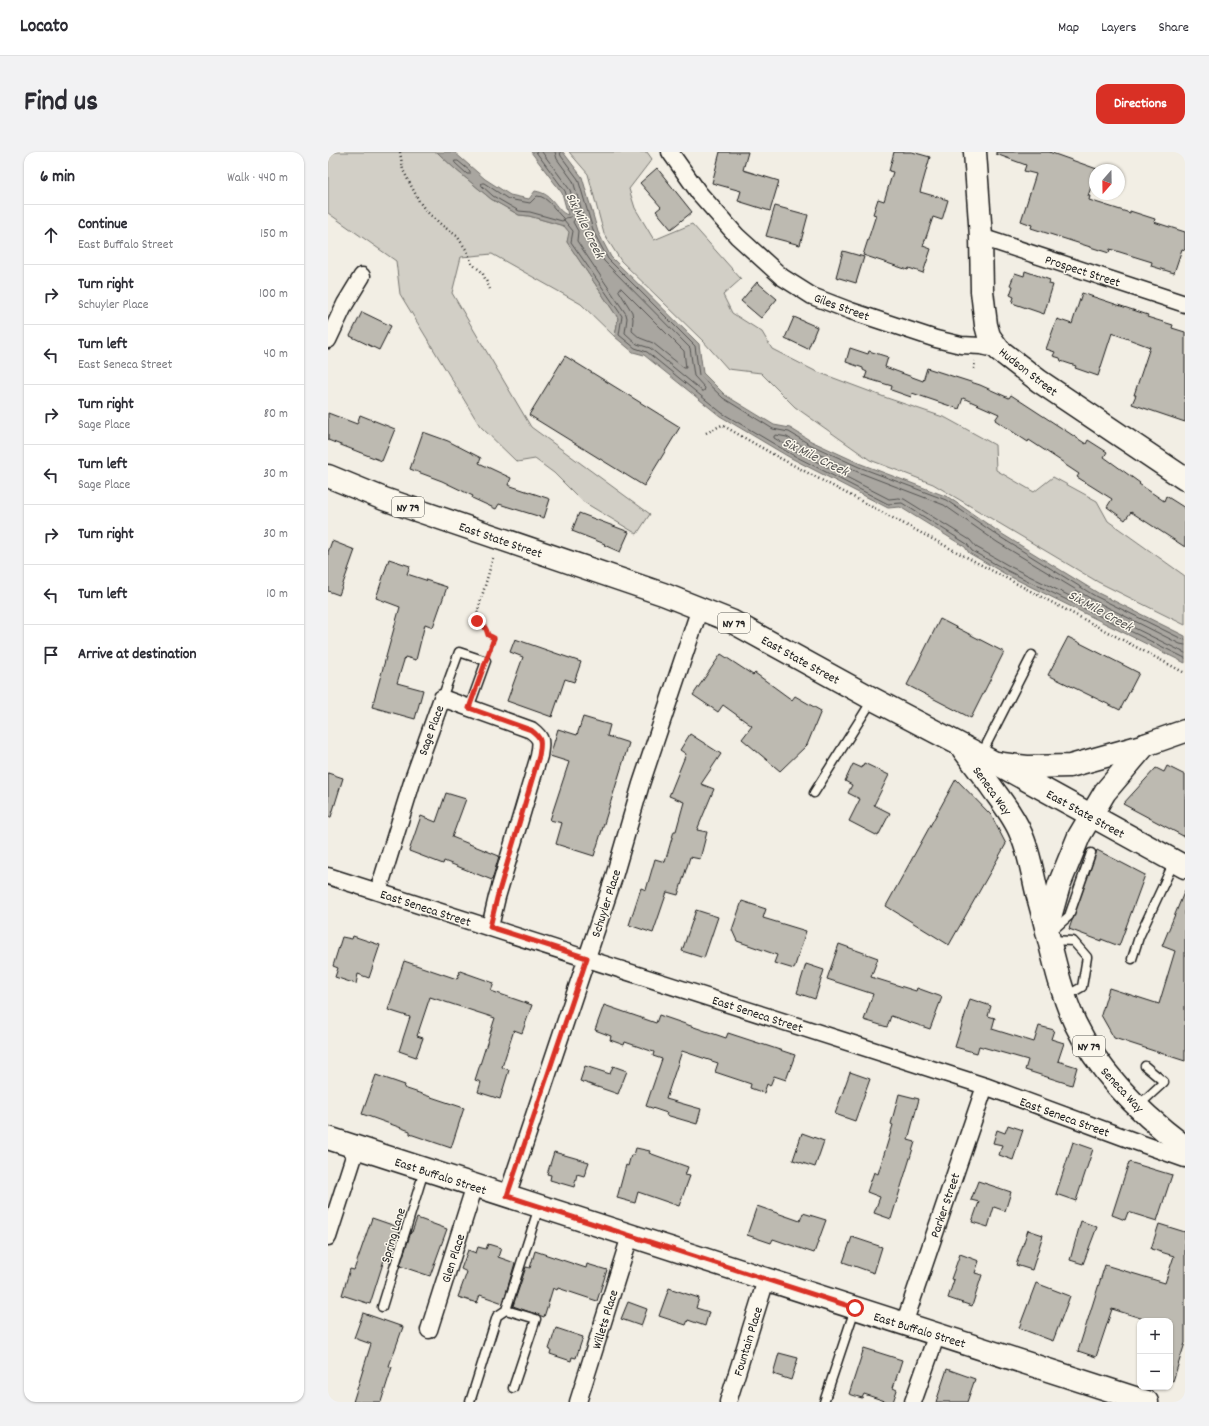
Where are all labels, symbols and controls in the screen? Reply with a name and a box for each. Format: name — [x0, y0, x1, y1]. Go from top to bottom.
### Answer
text: Locato — [20, 14, 68, 41]
text: Map — [1058, 18, 1079, 38]
text: Layers — [1101, 18, 1136, 38]
text: Share — [1158, 18, 1189, 38]
text: Find us — [24, 84, 98, 124]
button: Directions — [1096, 84, 1185, 124]
north arrow — [1089, 164, 1125, 200]
text: 6 min — [40, 166, 75, 190]
text: Walk · 440 m — [227, 169, 288, 188]
water label: Six Mile Creek — [560, 190, 609, 263]
text: Continue — [78, 214, 127, 236]
icon: ahead — [40, 224, 62, 246]
text: 150 m — [260, 225, 288, 244]
text: East Buffalo Street — [78, 236, 173, 255]
street label: Prospect Street — [1042, 251, 1123, 294]
text: Turn right — [78, 274, 134, 296]
icon: right — [40, 284, 62, 306]
text: 100 m — [259, 285, 288, 304]
street label: Giles Street — [811, 290, 872, 327]
text: Schuyler Place — [78, 296, 148, 315]
text: Turn left — [78, 334, 127, 356]
icon: left — [40, 344, 62, 366]
street label: Hudson Street — [994, 344, 1061, 402]
text: 40 m — [264, 345, 288, 364]
text: East Seneca Street — [78, 356, 172, 375]
text: Turn right — [78, 394, 134, 416]
icon: right — [40, 404, 62, 426]
text: 80 m — [264, 405, 288, 424]
text: Sage Place — [78, 416, 130, 435]
water label: Six Mile Creek — [779, 433, 852, 483]
text: Turn left — [78, 454, 127, 476]
icon: left — [40, 464, 62, 486]
text: 30 m — [263, 465, 288, 484]
text: Sage Place — [78, 476, 130, 495]
road number: NY 79 — [392, 497, 424, 517]
street label: East State Street — [456, 518, 545, 565]
icon: right — [40, 524, 62, 546]
text: Turn right — [78, 524, 134, 546]
text: 30 m — [263, 525, 288, 544]
icon: left — [40, 584, 62, 606]
text: Turn left — [78, 584, 127, 606]
text: 10 m — [266, 585, 288, 604]
water label: Six Mile Creek — [1064, 586, 1137, 638]
route end — [468, 612, 486, 630]
road number: NY 79 — [718, 613, 750, 633]
street label: East State Street — [757, 632, 843, 691]
icon: arrive — [40, 644, 62, 666]
text: Arrive at destination — [78, 644, 196, 666]
street label: Sage Place — [414, 703, 450, 759]
street label: Seneca Way — [967, 763, 1016, 820]
street label: East State Street — [1042, 786, 1128, 845]
street label: Schuyler Place — [587, 867, 627, 940]
street label: East Seneca Street — [377, 886, 473, 933]
street label: East Seneca Street — [709, 992, 805, 1039]
road number: NY 79 — [1073, 1036, 1105, 1056]
street label: Seneca Way — [1095, 1064, 1148, 1118]
street label: East Seneca Street — [1017, 1093, 1112, 1143]
street label: East Buffalo Street — [392, 1154, 489, 1201]
street label: Parker Street — [926, 1171, 966, 1241]
street label: Spring Lane — [377, 1206, 412, 1266]
street label: Glen Place — [438, 1232, 471, 1286]
street label: Willets Place — [588, 1288, 624, 1352]
route start — [846, 1299, 864, 1317]
street label: Fountain Place — [730, 1305, 769, 1379]
street label: East Buffalo Street — [871, 1308, 968, 1354]
map controls — [1137, 1318, 1173, 1390]
button: + — [1137, 1318, 1173, 1354]
button: − — [1137, 1354, 1173, 1390]

